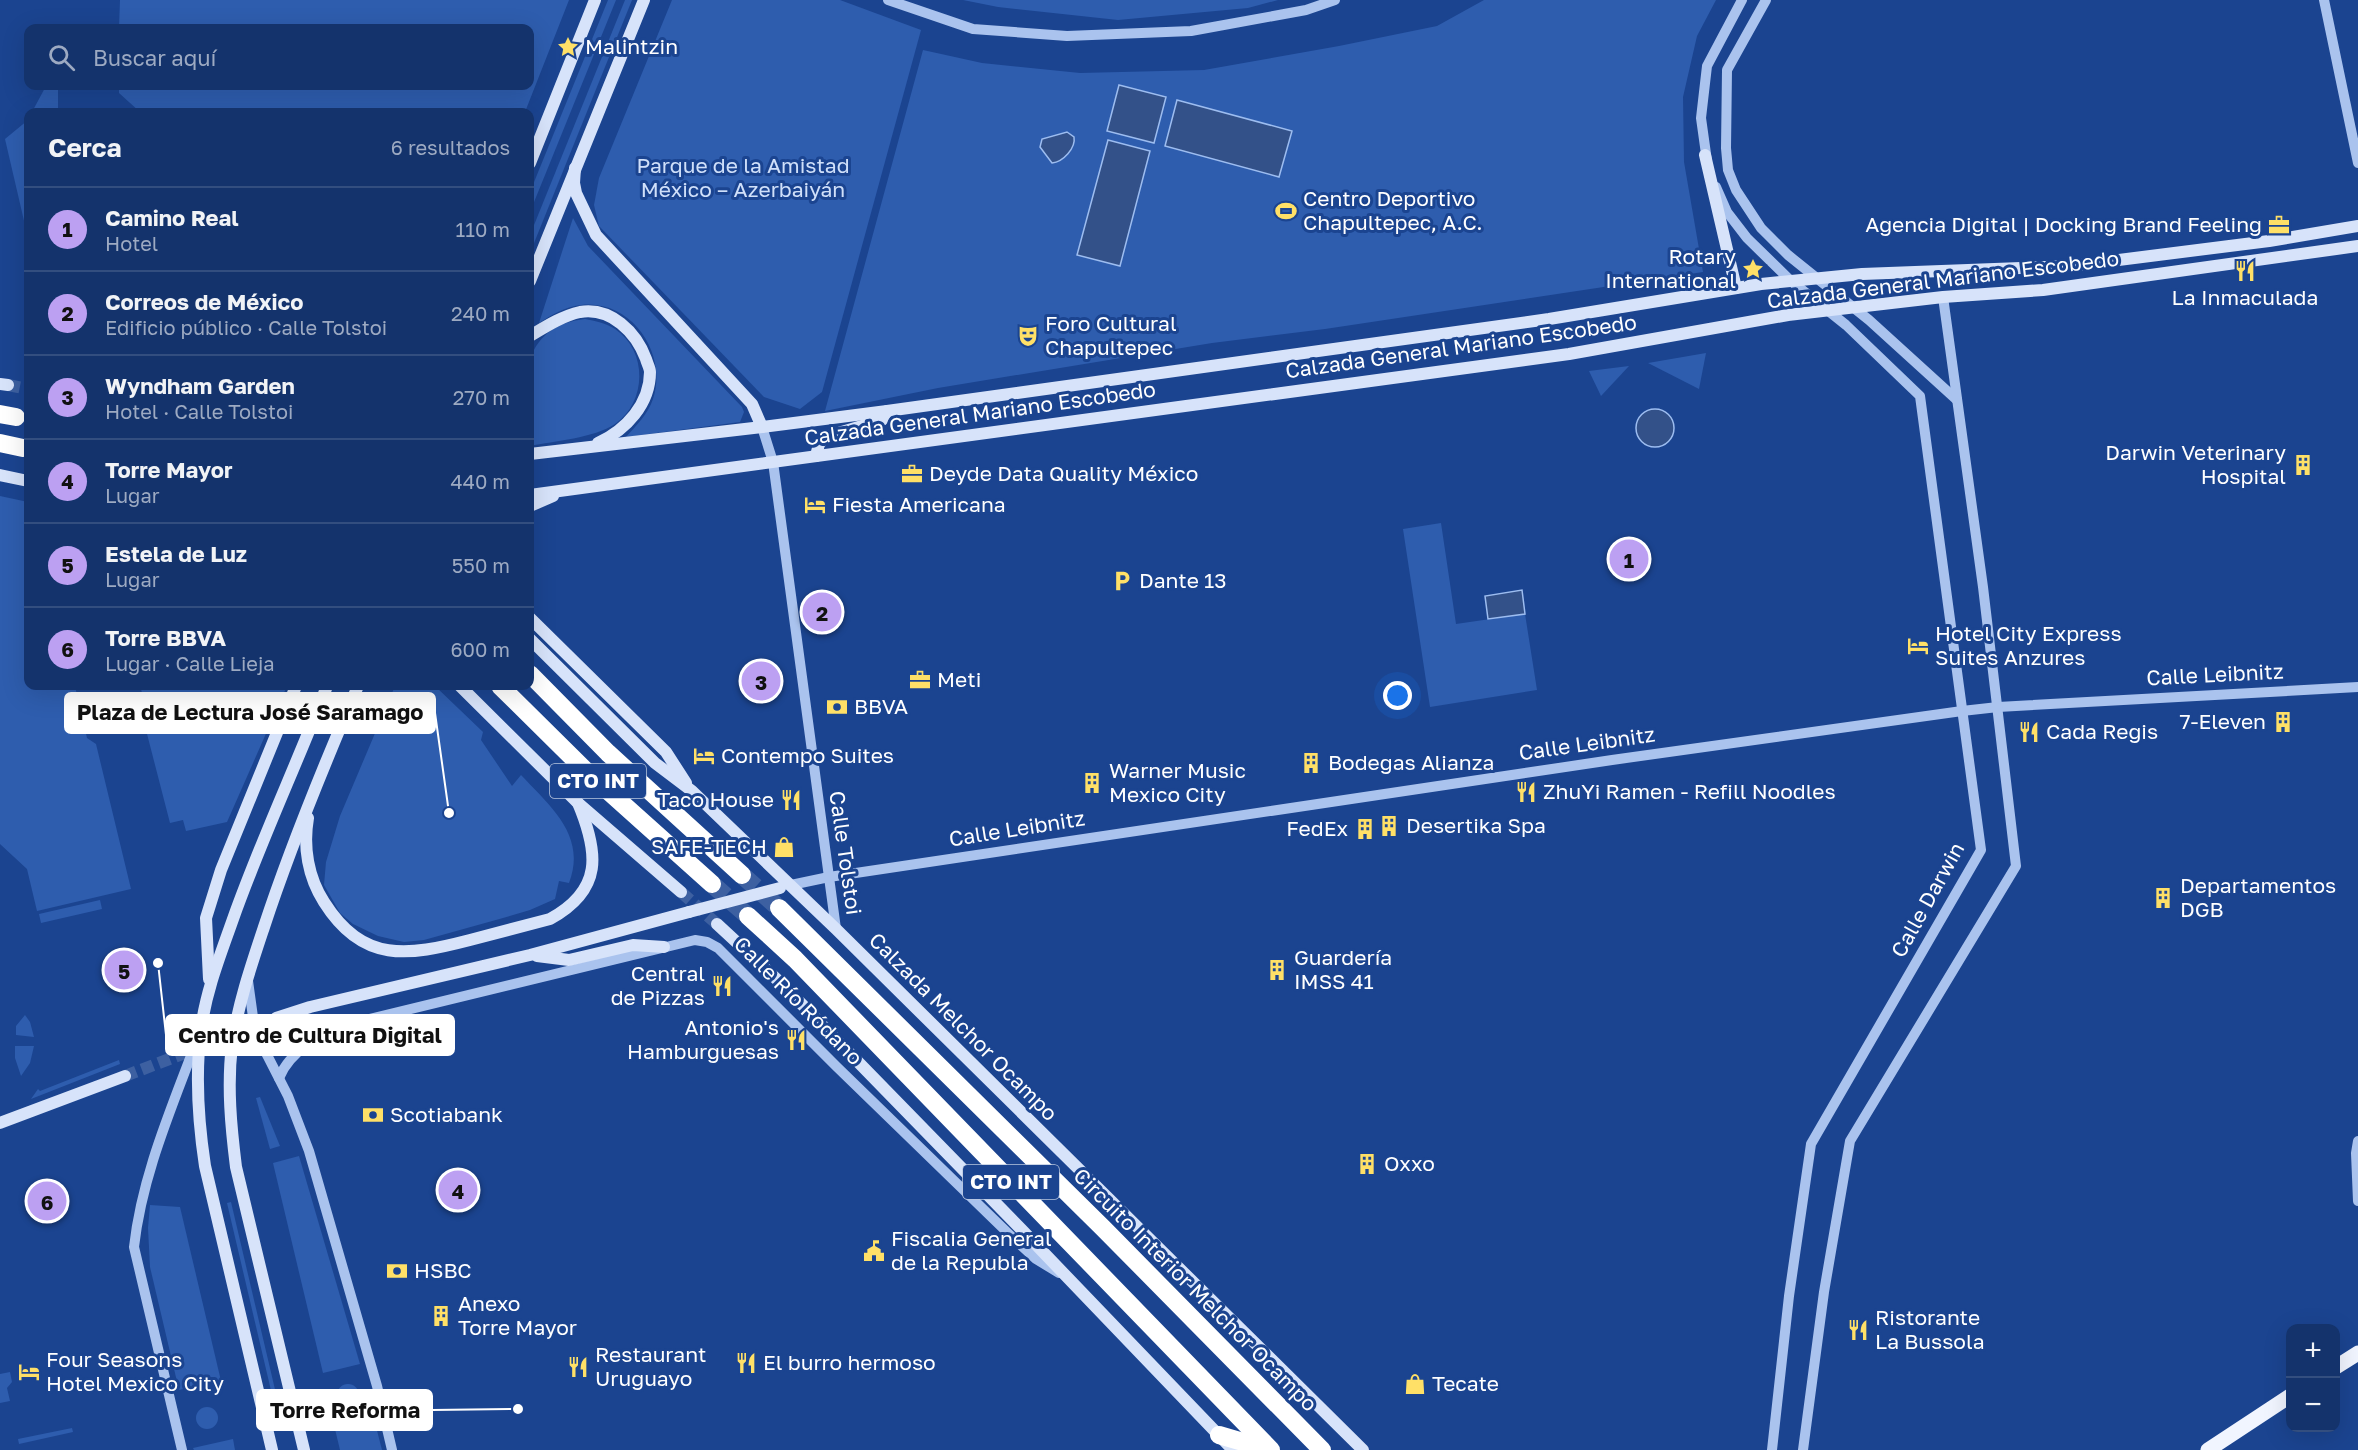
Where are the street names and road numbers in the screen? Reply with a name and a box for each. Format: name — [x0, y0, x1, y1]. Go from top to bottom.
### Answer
street label: Calzada General Mariano Escobedo — [1765, 245, 2120, 314]
street label: Calzada General Mariano Escobedo — [1284, 308, 1638, 384]
street label: Calzada General Mariano Escobedo — [803, 375, 1157, 451]
street label: Calle Leibnitz — [2146, 657, 2284, 691]
street label: Calle Leibnitz — [1517, 721, 1657, 765]
road number: CTO INT — [550, 764, 646, 798]
street label: Calle Tolstoi — [824, 789, 868, 917]
street label: Calle Leibnitz — [947, 804, 1087, 852]
street label: Calle Darwin — [1885, 837, 1969, 962]
street label: Calzada Melchor Ocampo — [864, 927, 1063, 1126]
street label: Calle Río Ródano — [729, 930, 869, 1070]
street label: Circuito Interior Melchor Ocampo — [1069, 1162, 1323, 1416]
road number: CTO INT — [963, 1165, 1059, 1199]

